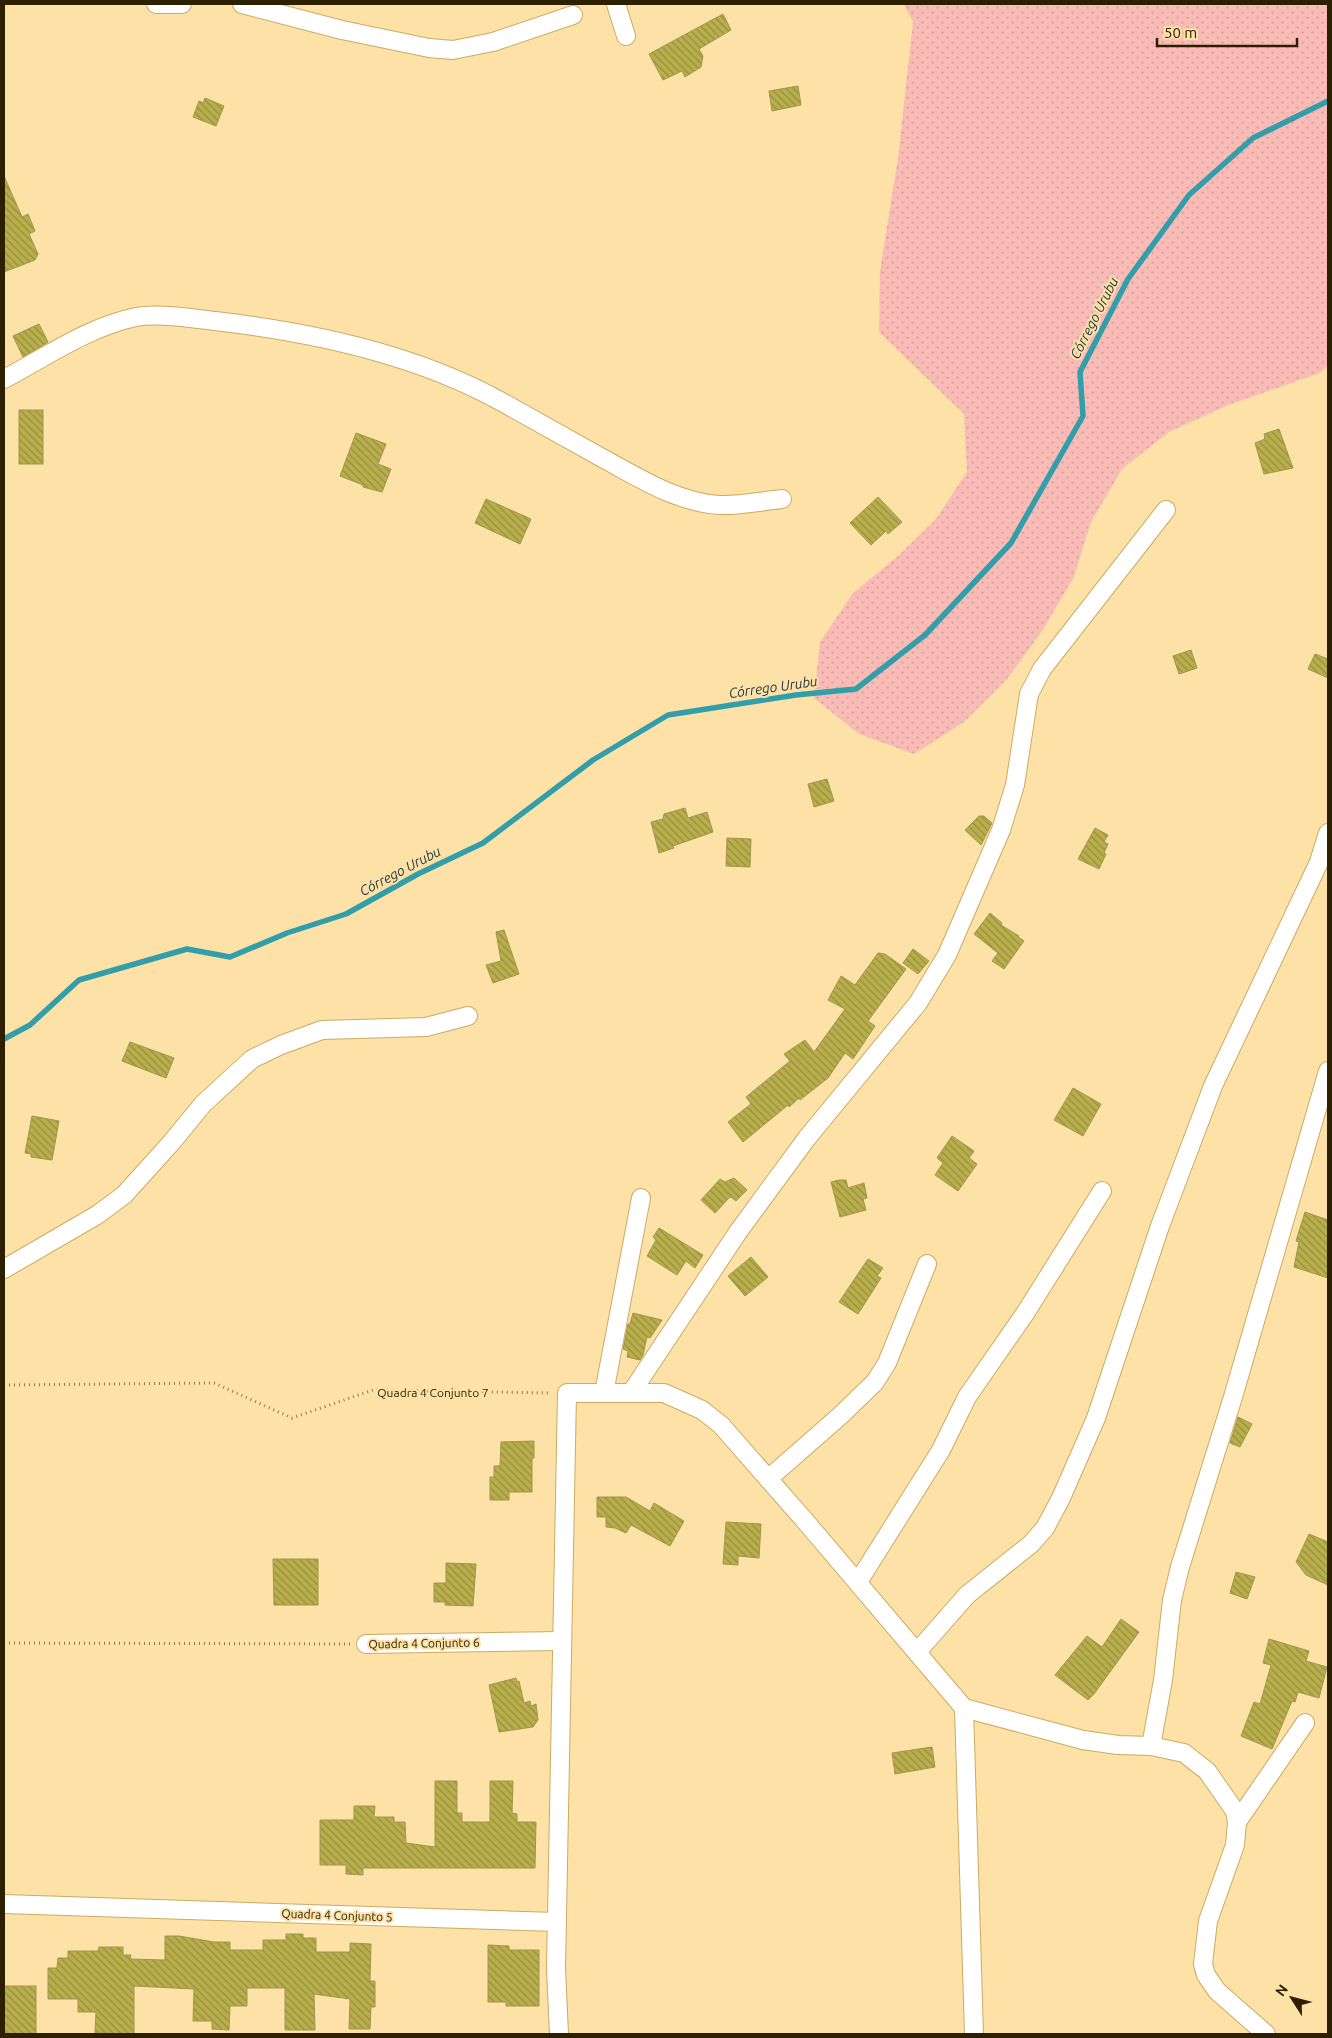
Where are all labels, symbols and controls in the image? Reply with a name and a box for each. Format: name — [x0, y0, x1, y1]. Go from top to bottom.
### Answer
scale bar — [1157, 15, 1297, 47]
text: 50 m — [1164, 24, 1197, 41]
water label: Córrego Urubu — [1067, 274, 1122, 361]
water label: Córrego Urubu — [728, 673, 819, 701]
water label: Córrego Urubu — [357, 843, 444, 899]
street label: Quadra 4 Conjunto 7 — [377, 1386, 489, 1399]
street label: Quadra 4 Conjunto 6 — [368, 1636, 480, 1650]
street label: Quadra 4 Conjunto 5 — [281, 1907, 393, 1923]
north arrow — [1267, 1973, 1317, 2023]
text: N — [1272, 1981, 1291, 1999]

